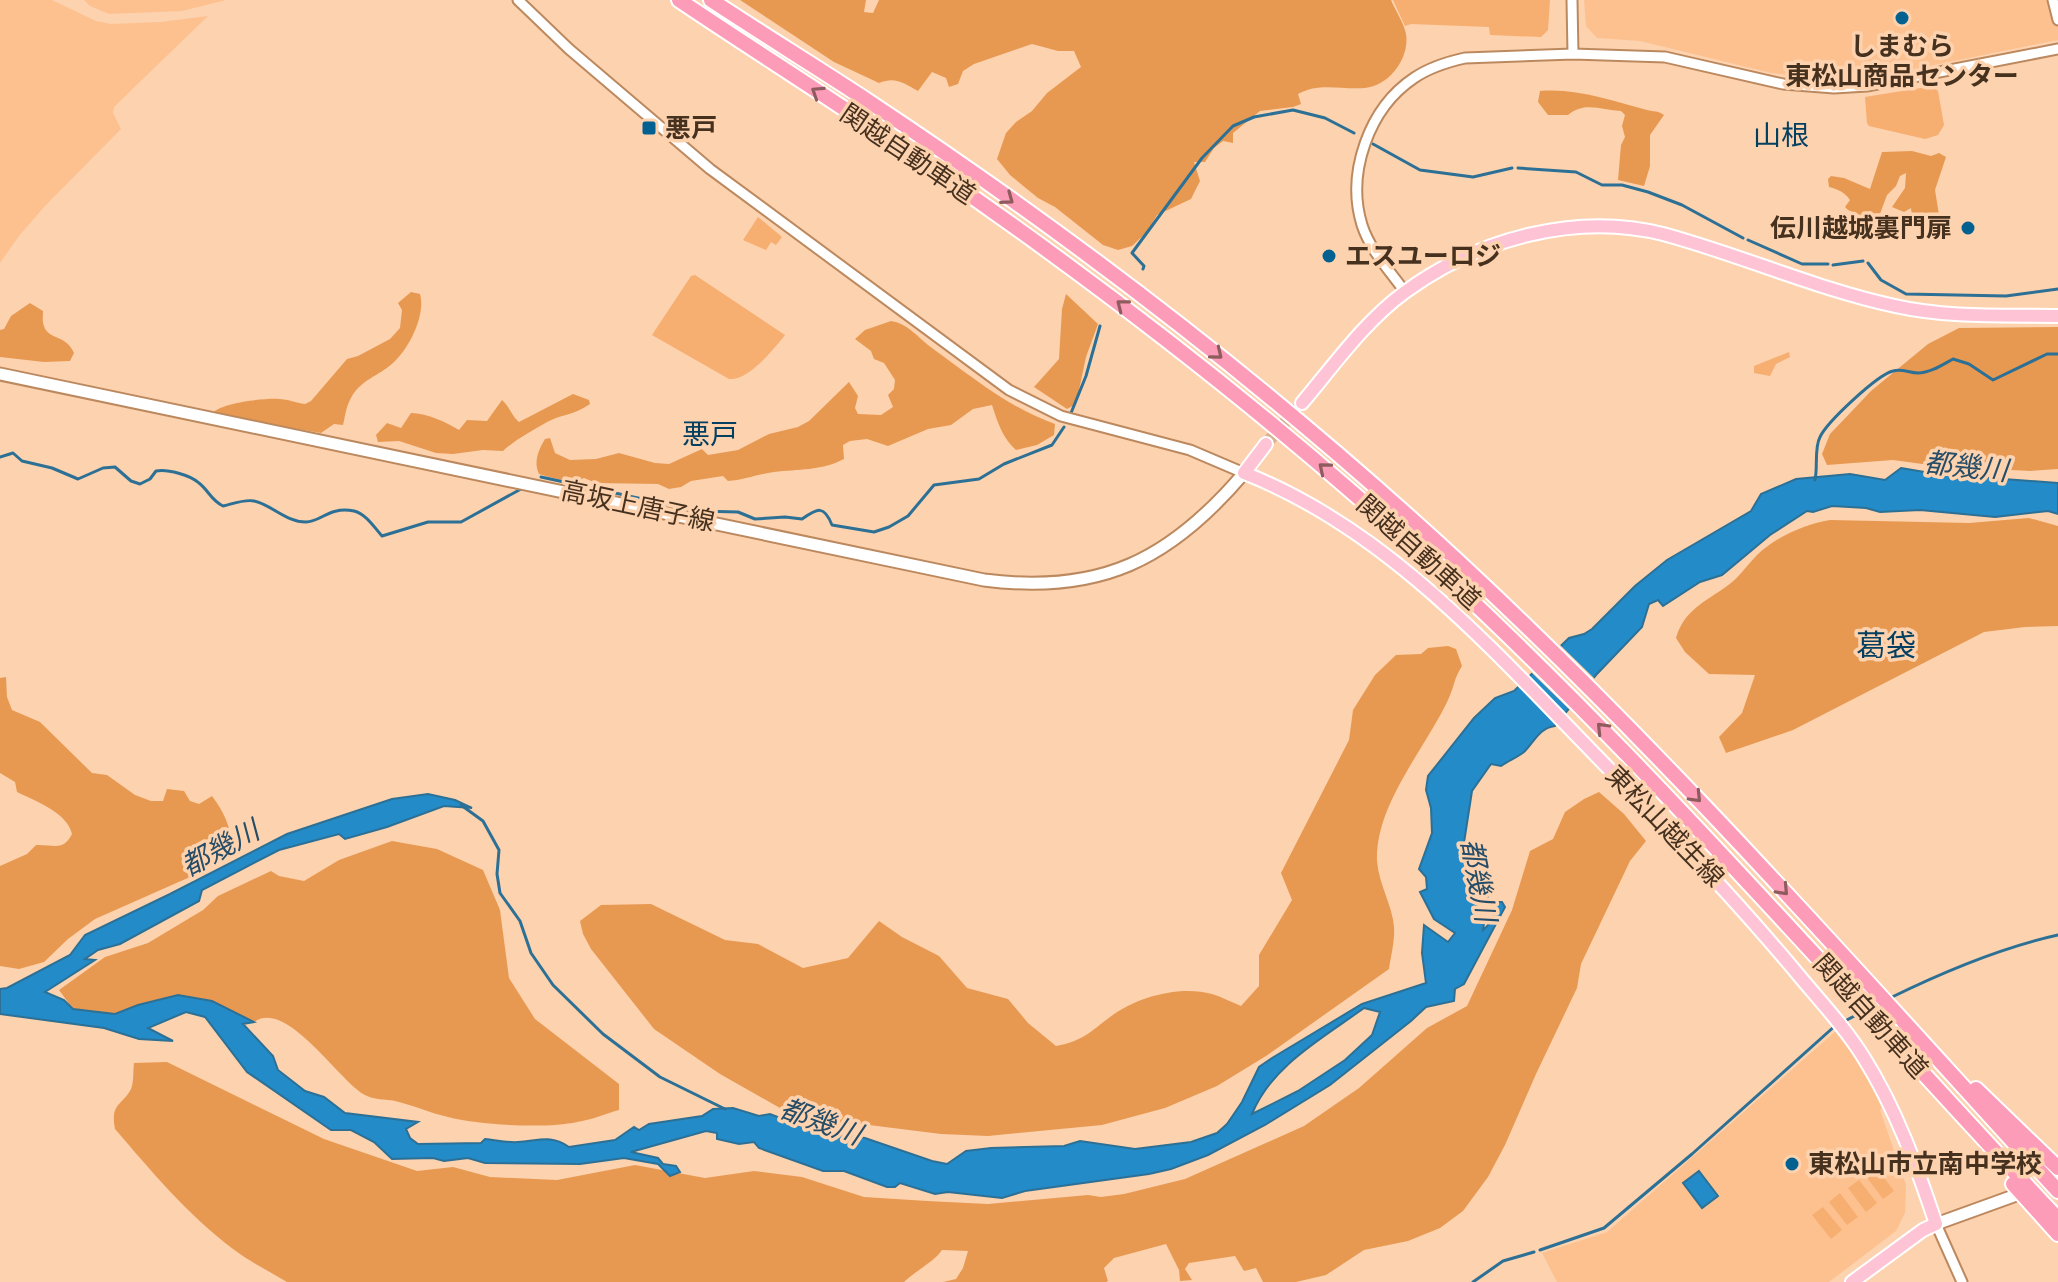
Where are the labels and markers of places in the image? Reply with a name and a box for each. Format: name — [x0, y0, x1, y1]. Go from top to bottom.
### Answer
marker: しまむら 東松山商品センター — [1893, 9, 1911, 27]
place label: しまむら 東松山商品センター — [1785, 30, 2019, 92]
place label: 悪戸 — [665, 112, 717, 144]
marker: 悪戸 — [640, 119, 658, 137]
place label: 伝川越城裏門扉 — [1770, 212, 1952, 244]
marker: 伝川越城裏門扉 — [1959, 219, 1977, 237]
place label: エスユーロジ — [1345, 240, 1501, 272]
marker: エスユーロジ — [1320, 247, 1338, 265]
place label: 東松山市立南中学校 — [1808, 1148, 2042, 1180]
marker: 東松山市立南中学校 — [1783, 1155, 1801, 1173]

